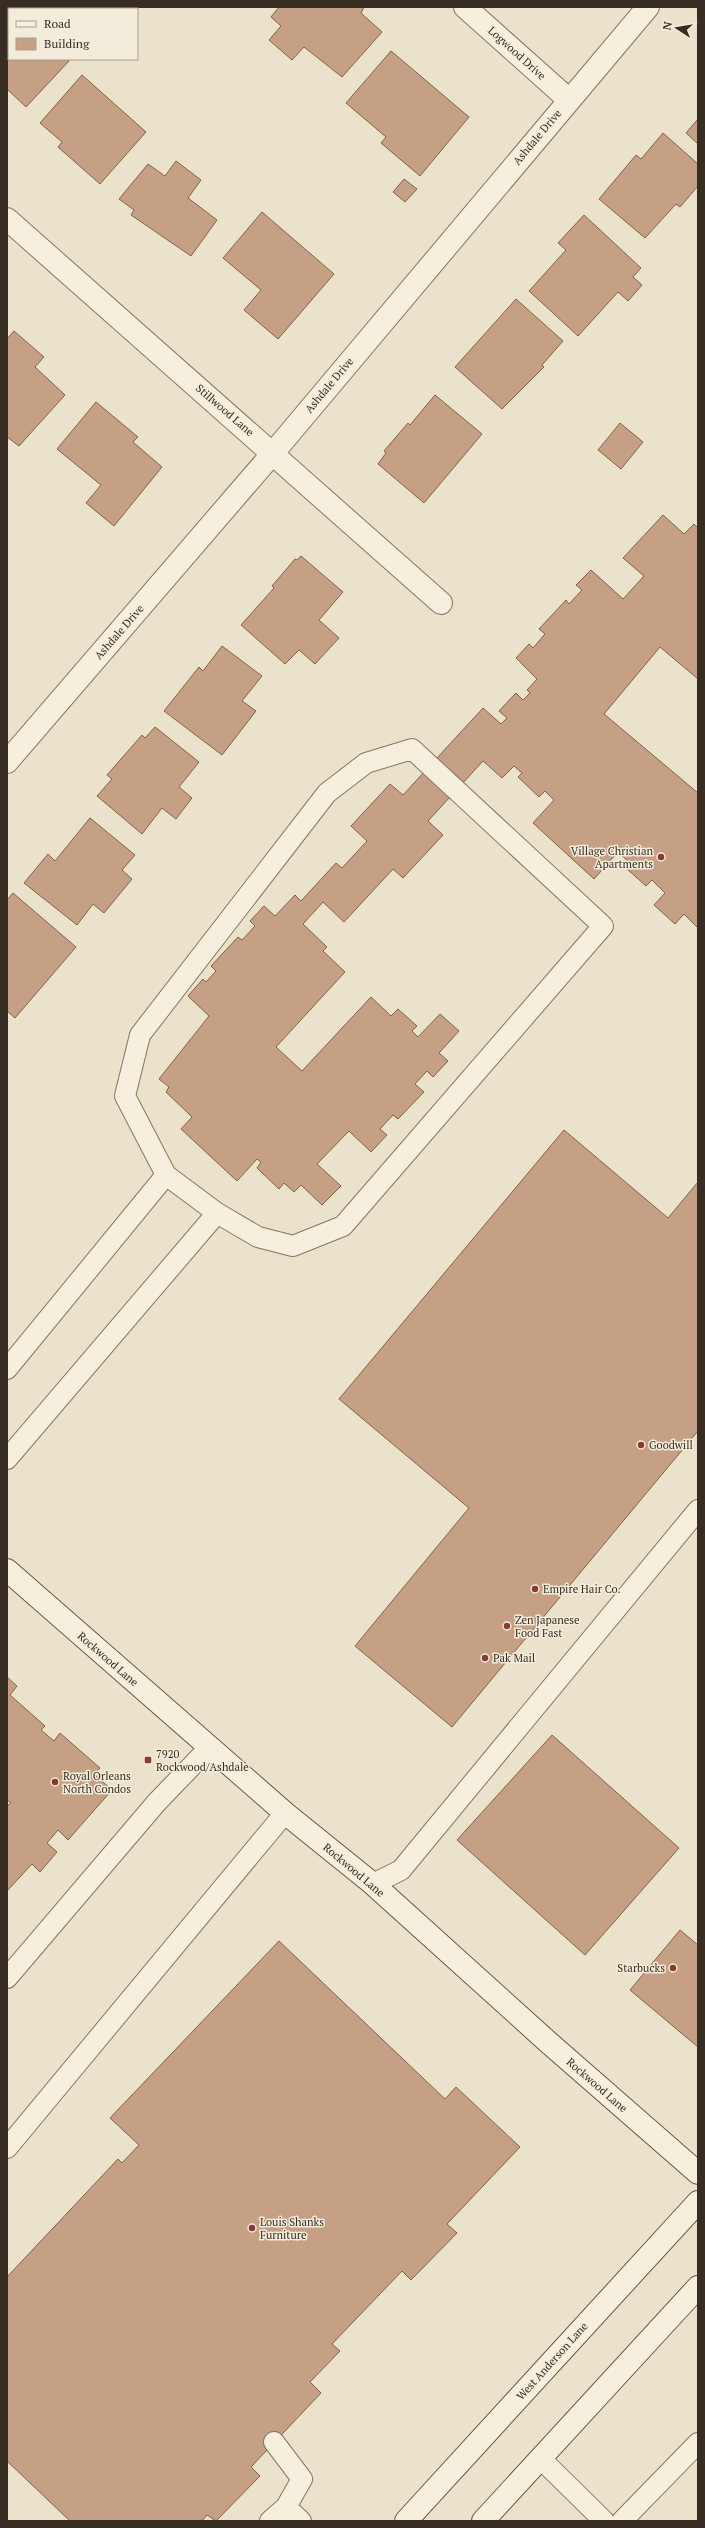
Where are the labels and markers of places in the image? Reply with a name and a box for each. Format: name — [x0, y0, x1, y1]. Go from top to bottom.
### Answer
place label: Village Christian Apartments — [571, 844, 653, 871]
marker: Village Christian Apartments — [656, 852, 666, 862]
place label: Goodwill — [649, 1438, 693, 1452]
marker: Goodwill — [636, 1440, 646, 1450]
place label: Empire Hair Co. — [543, 1582, 621, 1596]
marker: Empire Hair Co. — [530, 1584, 540, 1594]
place label: Zen Japanese Food Fast — [515, 1613, 580, 1640]
marker: Zen Japanese Food Fast — [502, 1621, 512, 1631]
place label: Pak Mail — [493, 1651, 535, 1665]
marker: Pak Mail — [480, 1653, 490, 1663]
place label: 7920 Rockwood/Ashdale — [156, 1747, 249, 1774]
marker: 7920 Rockwood/Ashdale — [143, 1755, 153, 1765]
place label: Royal Orleans North Condos — [63, 1769, 131, 1796]
marker: Royal Orleans North Condos — [50, 1777, 60, 1787]
place label: Starbucks — [617, 1961, 665, 1975]
marker: Starbucks — [668, 1963, 678, 1973]
place label: Louis Shanks Furniture — [260, 2215, 324, 2242]
marker: Louis Shanks Furniture — [247, 2223, 257, 2233]

